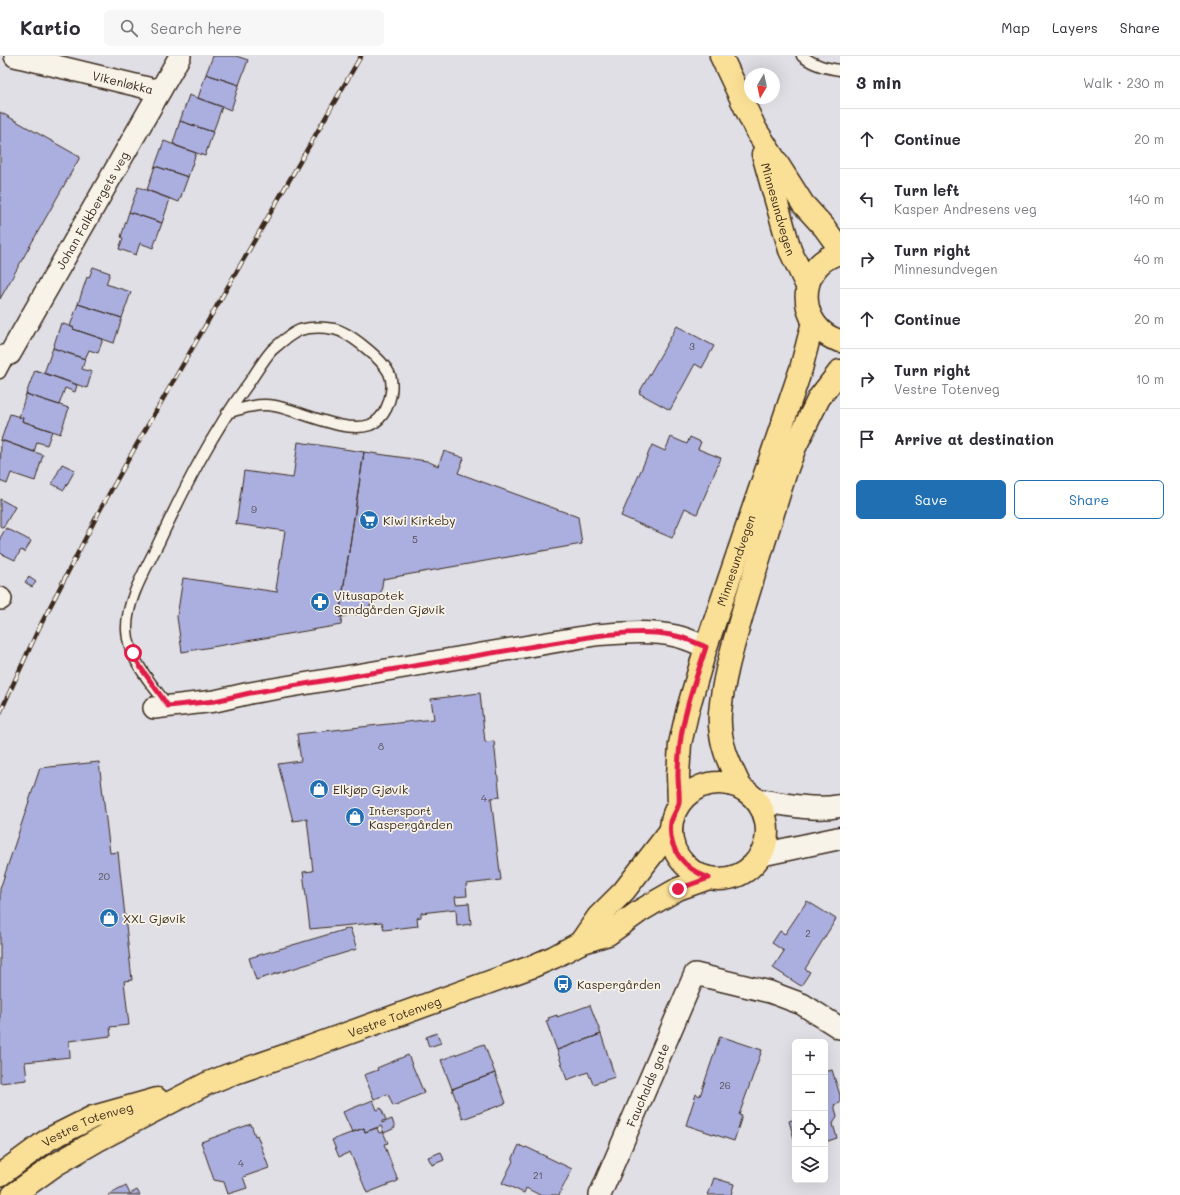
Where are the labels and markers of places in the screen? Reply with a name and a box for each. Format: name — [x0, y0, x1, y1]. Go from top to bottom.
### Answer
supermarket icon: Kiwi Kirkeby — [358, 509, 380, 531]
place label: Kiwi Kirkeby — [383, 512, 455, 528]
place label: Vitusapotek Sandgården Gjøvik — [334, 587, 445, 617]
pharmacy icon: Vitusapotek Sandgården Gjøvik — [309, 591, 331, 613]
shop icon: Elkjøp Gjøvik — [308, 778, 330, 800]
place label: Elkjøp Gjøvik — [333, 781, 408, 797]
place label: Intersport Kaspergården — [369, 802, 453, 832]
shop icon: Intersport Kaspergården — [344, 806, 366, 828]
shop icon: XXL Gjøvik — [98, 907, 120, 929]
place label: XXL Gjøvik — [123, 910, 186, 926]
bus stop icon: Kaspergården — [552, 973, 574, 995]
place label: Kaspergården — [577, 976, 661, 992]

